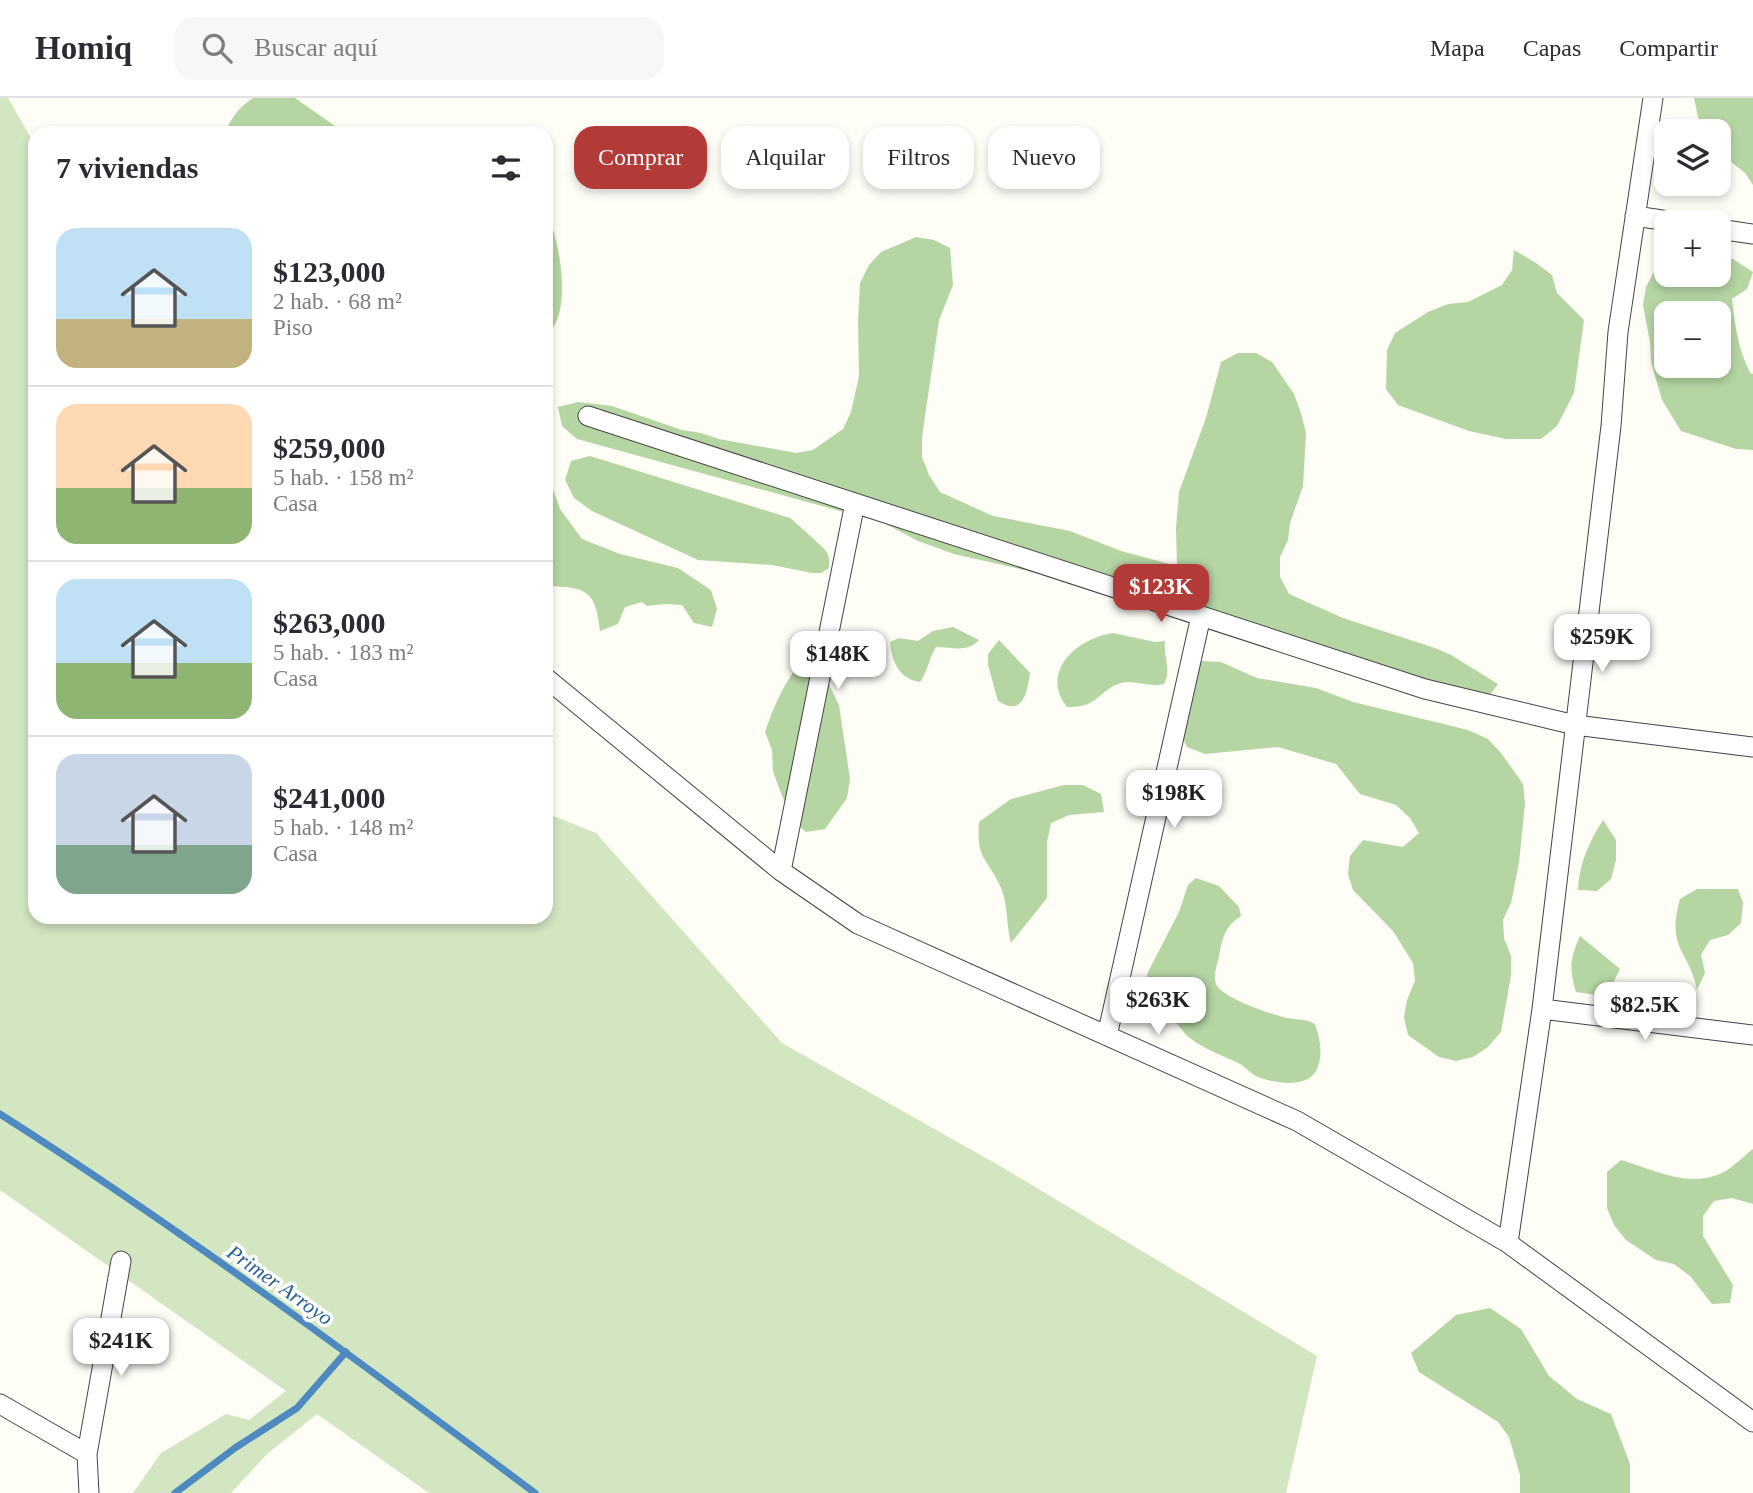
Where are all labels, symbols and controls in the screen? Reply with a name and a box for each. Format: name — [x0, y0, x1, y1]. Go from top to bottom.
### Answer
search box — [174, 17, 664, 80]
icon: search — [198, 29, 236, 67]
text: Homiq — [35, 30, 132, 66]
text: Buscar aquí — [254, 33, 378, 62]
text: Mapa — [1430, 35, 1485, 61]
text: Capas — [1523, 35, 1581, 61]
text: Compartir — [1619, 35, 1718, 61]
map controls — [1654, 119, 1731, 378]
button: layers — [1654, 119, 1731, 196]
chip: Comprar — [574, 126, 707, 189]
chip: Alquilar — [721, 126, 849, 189]
chip: Filtros — [863, 126, 974, 189]
chip: Nuevo — [988, 126, 1100, 189]
icon: filters — [487, 149, 525, 187]
text: 7 viviendas — [56, 151, 199, 184]
button: + — [1654, 210, 1731, 287]
text: $123,000 — [273, 255, 386, 288]
icon: home — [112, 256, 196, 340]
text: 2 hab. · 68 m² — [273, 289, 402, 314]
button: − — [1654, 301, 1731, 378]
text: Piso — [273, 315, 313, 340]
text: $259,000 — [273, 431, 386, 464]
icon: home — [112, 432, 196, 516]
text: 5 hab. · 158 m² — [273, 465, 413, 490]
text: Casa — [273, 491, 318, 516]
pin: $123K — [1112, 564, 1210, 624]
text: $123K — [1129, 574, 1193, 599]
text: $263,000 — [273, 606, 386, 639]
icon: home — [112, 607, 196, 691]
pin: $259K — [1553, 614, 1651, 674]
text: $259K — [1570, 624, 1634, 649]
pin: $148K — [789, 632, 887, 691]
text: 5 hab. · 183 m² — [273, 640, 413, 665]
text: $148K — [806, 641, 870, 666]
text: Casa — [273, 666, 318, 691]
pin: $198K — [1125, 770, 1223, 830]
text: $198K — [1142, 780, 1206, 805]
text: $241,000 — [273, 781, 386, 814]
icon: home — [112, 782, 196, 866]
text: 5 hab. · 148 m² — [273, 815, 413, 840]
text: Casa — [273, 841, 318, 866]
pin: $263K — [1109, 978, 1207, 1037]
pin: $82.5K — [1588, 982, 1702, 1042]
text: $263K — [1126, 987, 1190, 1012]
text: $82.5K — [1610, 992, 1680, 1017]
water label: Primer Arroyo — [222, 1239, 337, 1330]
pin: $241K — [72, 1318, 170, 1378]
text: $241K — [89, 1328, 153, 1353]

